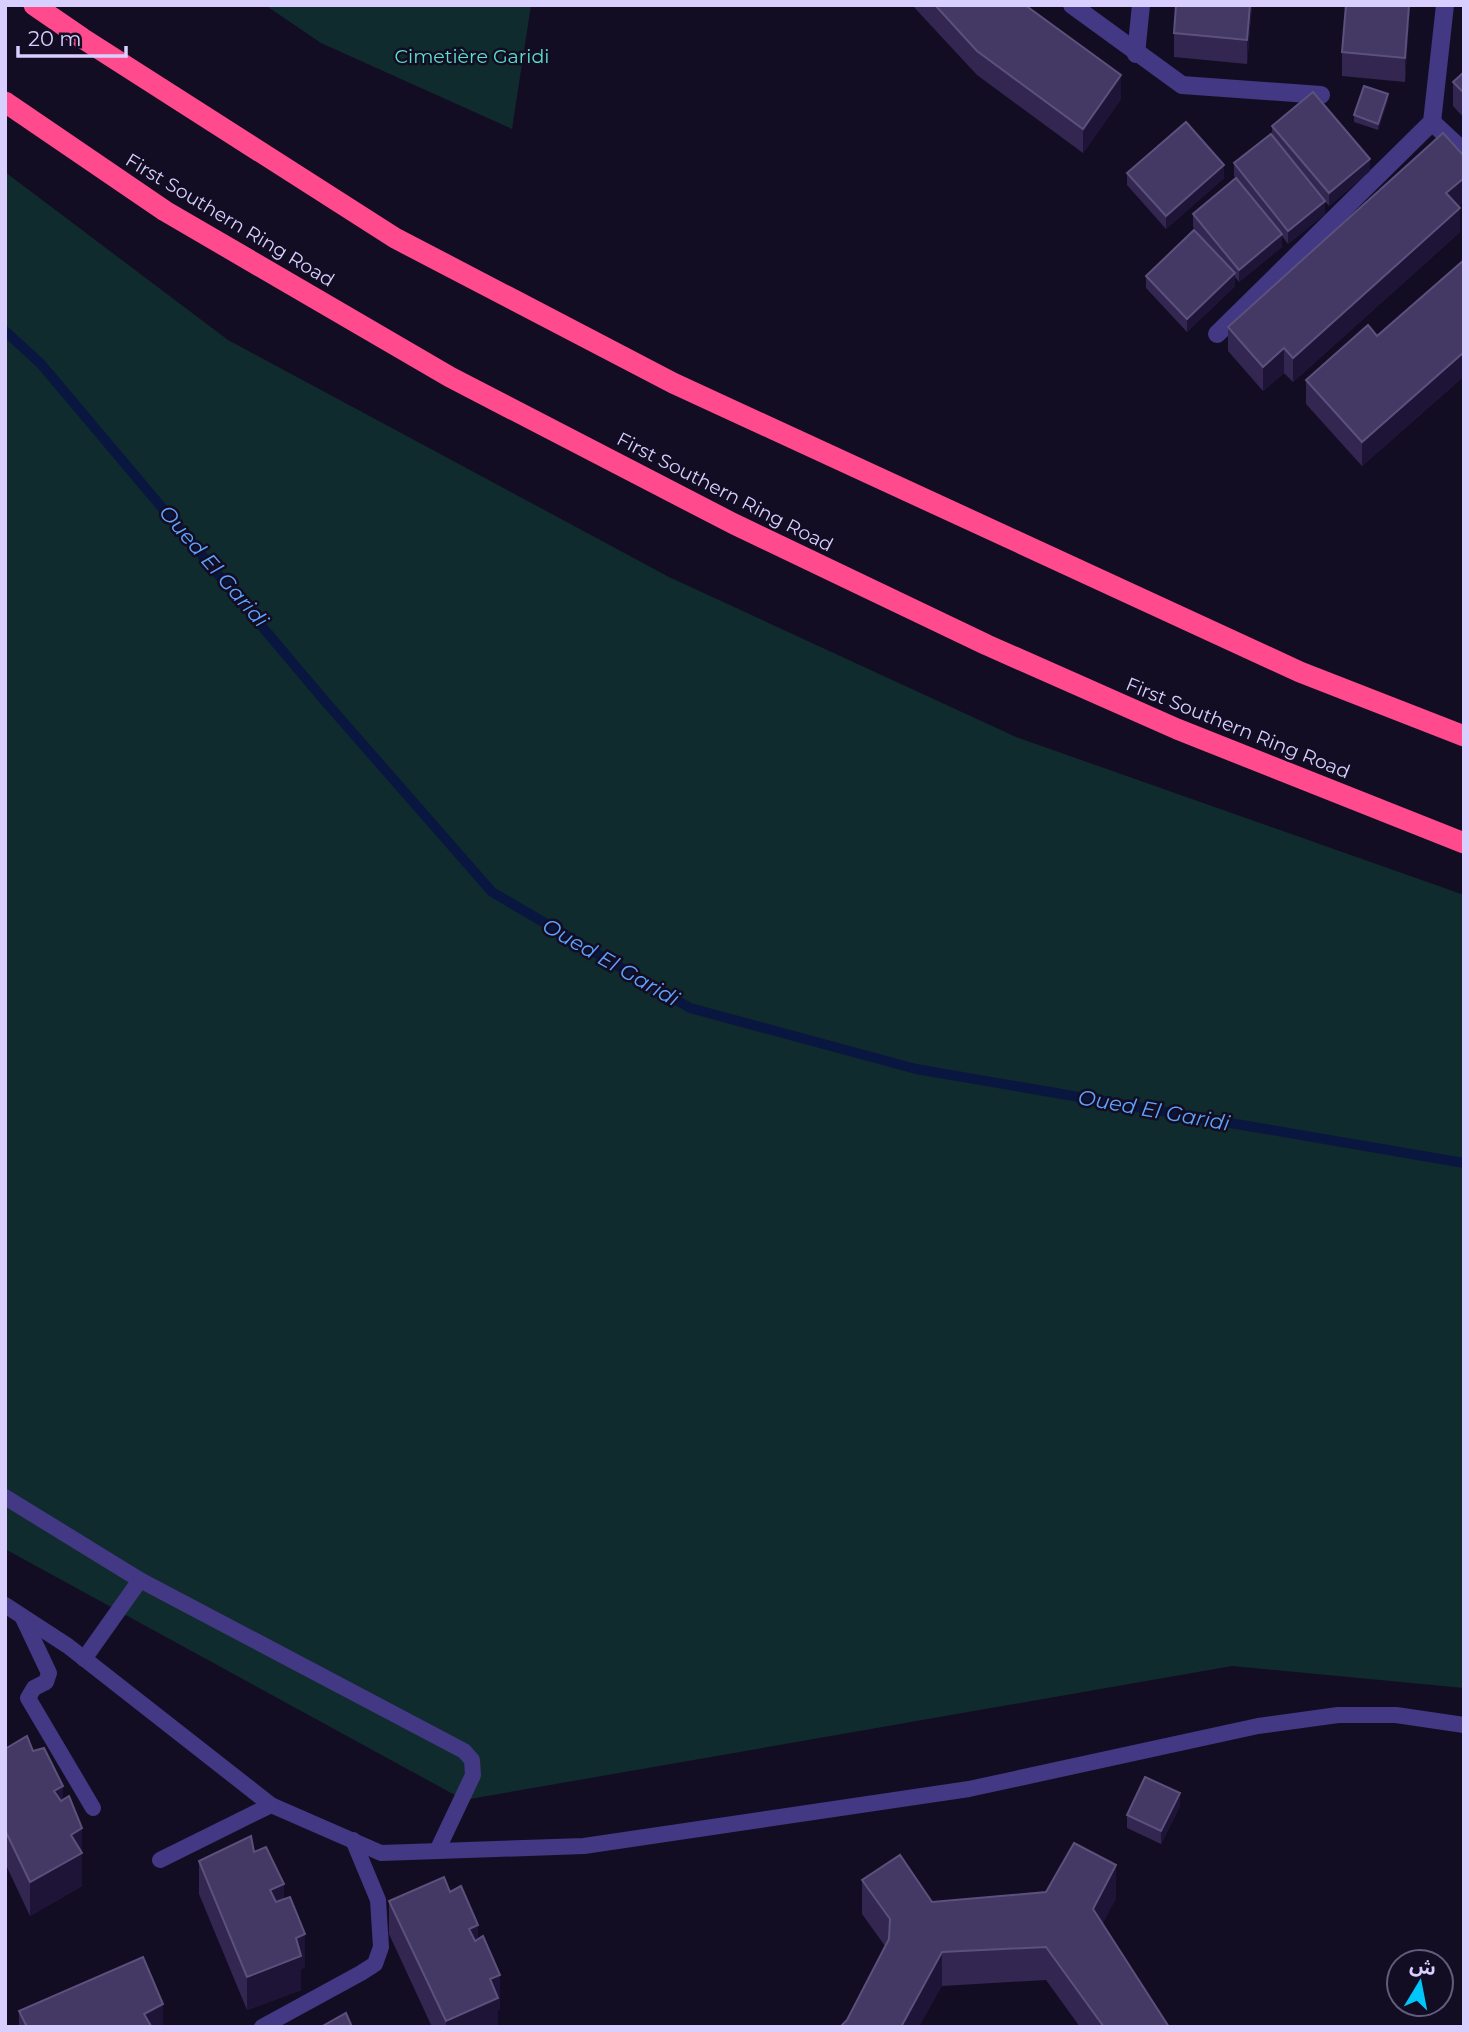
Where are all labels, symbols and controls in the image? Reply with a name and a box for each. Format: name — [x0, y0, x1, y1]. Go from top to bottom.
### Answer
scale bar — [18, 14, 126, 58]
text: 20 m — [28, 26, 82, 51]
park label: Cimetière Garidi — [395, 45, 549, 68]
street label: First Southern Ring Road — [121, 148, 339, 292]
street label: First Southern Ring Road — [613, 427, 837, 557]
water label: Oued El Garidi — [154, 500, 274, 632]
street label: First Southern Ring Road — [1123, 672, 1353, 784]
water label: Oued El Garidi — [538, 913, 684, 1011]
water label: Oued El Garidi — [1076, 1084, 1232, 1136]
north arrow — [1385, 1948, 1455, 2018]
text: ش — [1408, 1953, 1438, 1980]

